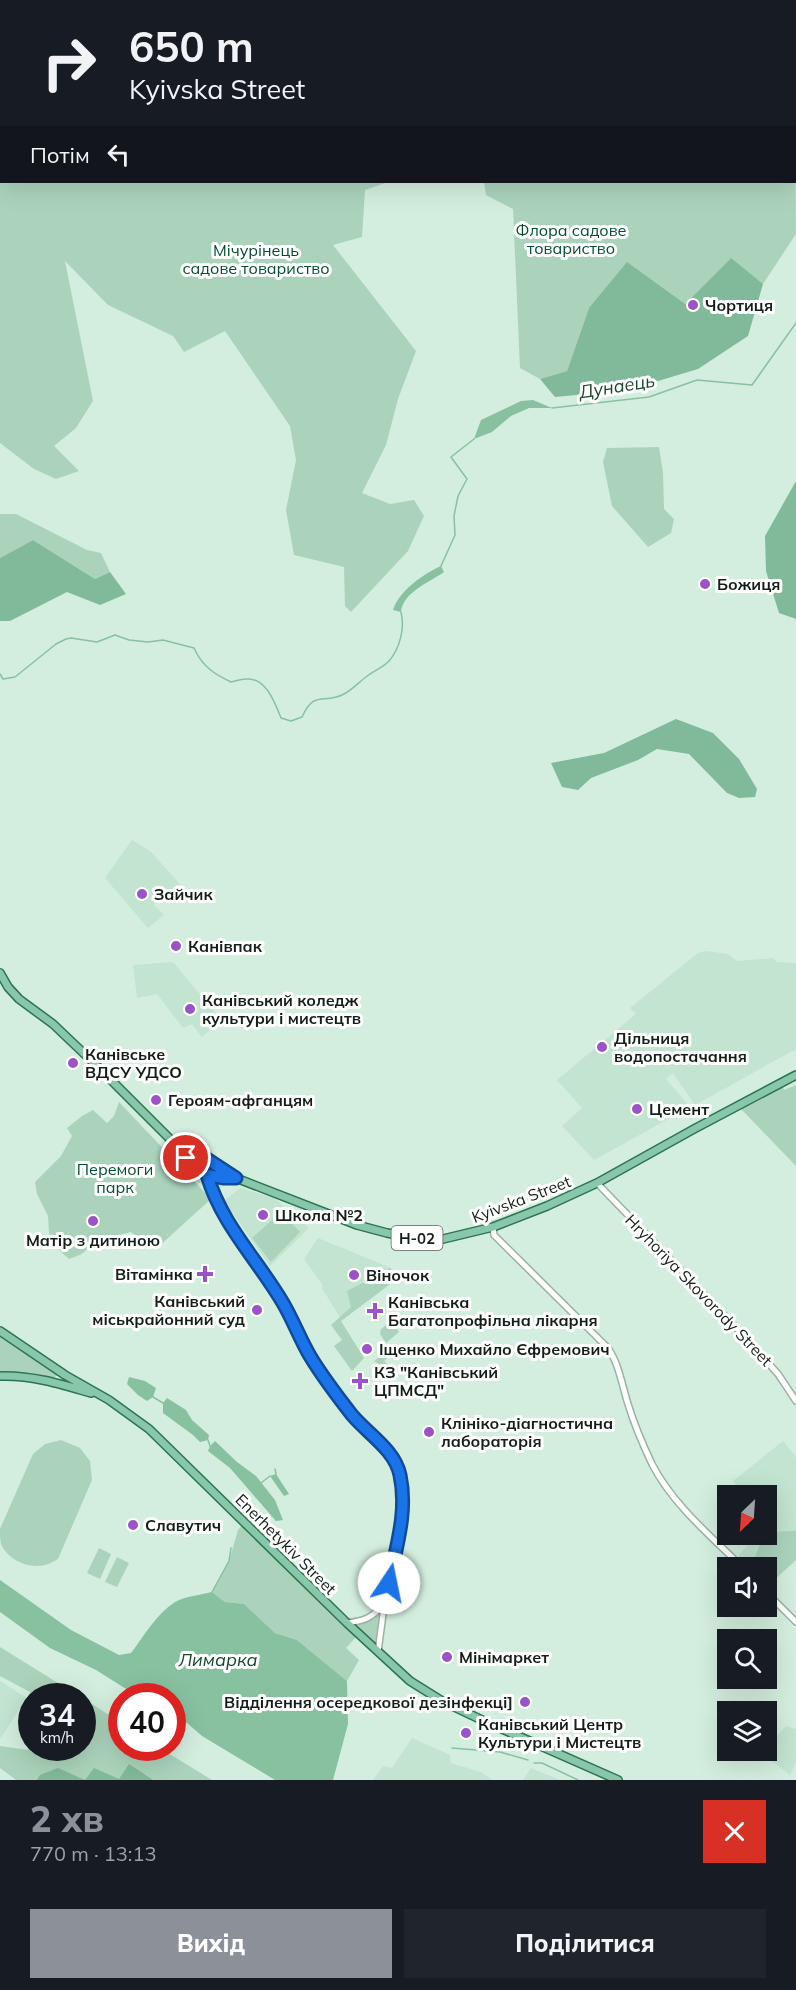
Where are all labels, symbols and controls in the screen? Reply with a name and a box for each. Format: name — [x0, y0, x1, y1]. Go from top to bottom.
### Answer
text: 650 m — [129, 20, 254, 73]
icon: right — [30, 24, 108, 102]
text: Kyivska Street — [129, 72, 305, 106]
icon: left — [102, 138, 135, 171]
text: Потім — [30, 141, 90, 169]
park label: Флора садове товариство — [516, 220, 627, 258]
park label: Мічурінець садове товариство — [183, 240, 329, 278]
place label: Чортиця — [705, 295, 773, 315]
marker: Чортиця — [686, 298, 700, 312]
water label: Дунаець — [576, 369, 657, 403]
place label: Божиця — [717, 574, 780, 594]
marker: Божиця — [698, 577, 712, 591]
place label: Зайчик — [154, 884, 213, 904]
marker: Зайчик — [135, 887, 149, 901]
place label: Канівпак — [188, 936, 263, 956]
marker: Канівпак — [169, 939, 183, 953]
place label: Канівський коледж культури і мистецтв — [202, 990, 361, 1028]
marker: Канівський коледж культури і мистецтв — [183, 1002, 197, 1016]
place label: Дільниця водопостачання — [614, 1028, 747, 1066]
marker: Дільниця водопостачання — [595, 1040, 609, 1054]
place label: Канівське ВДСУ УДСО — [85, 1044, 182, 1082]
marker: Канівське ВДСУ УДСО — [66, 1056, 80, 1070]
place label: Героям-афганцям — [168, 1090, 313, 1110]
marker: Героям-афганцям — [149, 1093, 163, 1107]
place label: Цемент — [649, 1099, 709, 1119]
marker: Цемент — [630, 1102, 644, 1116]
pin — [160, 1132, 211, 1183]
icon: arrive — [169, 1141, 202, 1174]
park label: Перемоги парк — [77, 1159, 153, 1197]
street label: Kyivska Street — [469, 1171, 574, 1227]
place label: Школа №2 — [275, 1205, 363, 1225]
marker: Школа №2 — [256, 1208, 270, 1222]
street label: Hryhoriya Skovorody Street — [621, 1210, 777, 1370]
marker: Матір з дитиною — [86, 1214, 100, 1228]
road number: Н-02 — [392, 1226, 442, 1250]
place label: Матір з дитиною — [26, 1230, 160, 1250]
place label: Вітамінка — [115, 1264, 193, 1284]
place label: Віночок — [366, 1265, 430, 1285]
marker: Вітамінка — [198, 1267, 212, 1281]
marker: Віночок — [347, 1268, 361, 1282]
place label: Канівський міськрайонний суд — [92, 1291, 245, 1329]
place label: Канівська Багатопрофільна лікарня — [388, 1292, 598, 1330]
marker: Канівська Багатопрофільна лікарня — [366, 1302, 384, 1320]
marker: Канівський міськрайонний суд — [250, 1303, 264, 1317]
place label: Іщенко Михайло Єфремович — [379, 1339, 610, 1359]
marker: Іщенко Михайло Єфремович — [360, 1342, 374, 1356]
place label: КЗ "Канівський ЦПМСД" — [374, 1362, 498, 1400]
marker: КЗ "Канівський ЦПМСД" — [351, 1372, 369, 1390]
place label: Клініко-діагностична лабораторія — [441, 1413, 613, 1451]
marker: Клініко-діагностична лабораторія — [422, 1425, 436, 1439]
north arrow — [717, 1485, 777, 1545]
map controls — [717, 1485, 777, 1761]
street label: Enerhetykiv Street — [231, 1489, 341, 1599]
place label: Славутич — [145, 1515, 221, 1535]
marker: Славутич — [126, 1518, 140, 1532]
position arrow — [357, 1551, 421, 1615]
button: sound — [717, 1557, 777, 1617]
button: search — [717, 1629, 777, 1689]
place label: Мінімаркет — [459, 1647, 549, 1667]
water label: Лимарка — [177, 1648, 258, 1671]
marker: Мінімаркет — [440, 1650, 454, 1664]
speed limit sign: 40 — [108, 1683, 186, 1761]
place label: Відділення осередкової дезінфекці] — [224, 1692, 513, 1712]
marker: Відділення осередкової дезінфекці] — [518, 1695, 532, 1709]
text: 34 — [39, 1696, 75, 1734]
button: layers — [717, 1701, 777, 1761]
place label: Канівський Центр Культури і Мистецтв — [478, 1714, 641, 1752]
marker: Канівський Центр Культури і Мистецтв — [459, 1726, 473, 1740]
text: km/h — [40, 1728, 74, 1747]
text: 2 хв — [30, 1796, 104, 1841]
button: close — [703, 1800, 766, 1863]
text: 770 m · 13:13 — [30, 1841, 156, 1866]
button: Вихід — [30, 1909, 392, 1978]
button: Поділитися — [404, 1909, 766, 1978]

